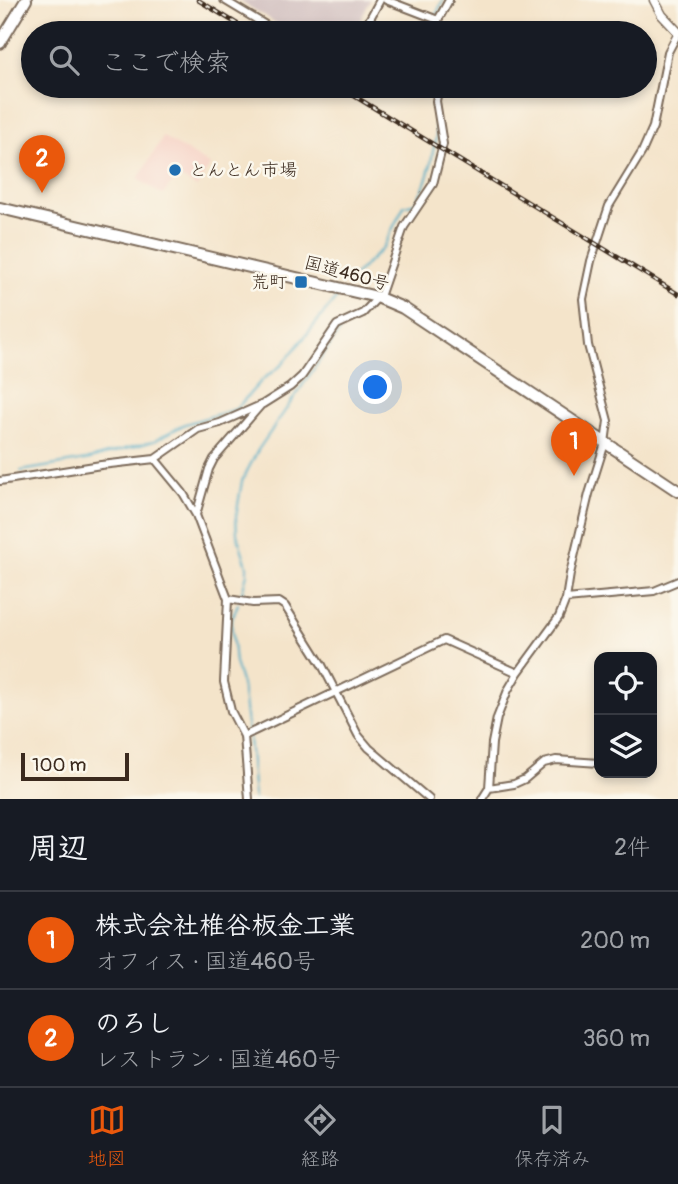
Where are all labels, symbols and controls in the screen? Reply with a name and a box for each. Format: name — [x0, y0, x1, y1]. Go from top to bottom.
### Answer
search box — [21, 21, 657, 98]
icon: search — [45, 41, 83, 79]
text: ここで検索 — [101, 47, 231, 79]
pin: 2 — [19, 135, 65, 193]
place label: とんとん市場 — [189, 159, 297, 182]
marker: とんとん市場 — [167, 162, 183, 178]
street label: 国道460号 — [302, 251, 392, 296]
place label: 荒町 — [251, 271, 287, 294]
marker: 荒町 — [293, 274, 309, 290]
your location — [358, 370, 392, 404]
pin: 1 — [551, 418, 597, 476]
map controls — [594, 652, 657, 778]
button: locate — [594, 652, 657, 715]
button: layers — [594, 715, 657, 778]
scale bar — [21, 750, 130, 782]
text: 100 m — [32, 753, 86, 777]
text: 周辺 — [28, 830, 88, 867]
text: 2件 — [614, 833, 650, 862]
text: 株式会社椎谷板金工業 — [95, 910, 355, 942]
text: 1 — [47, 926, 56, 955]
text: 200 m — [580, 926, 650, 955]
text: オフィス · 国道460号 — [95, 947, 316, 976]
text: のろし — [95, 1008, 173, 1040]
text: 2 — [45, 1024, 57, 1053]
text: 360 m — [583, 1024, 650, 1053]
text: レストラン · 国道460号 — [95, 1045, 341, 1074]
tab: 地図 — [88, 1101, 126, 1171]
tab: 経路 — [301, 1101, 339, 1171]
tab: 保存済み — [514, 1101, 590, 1171]

